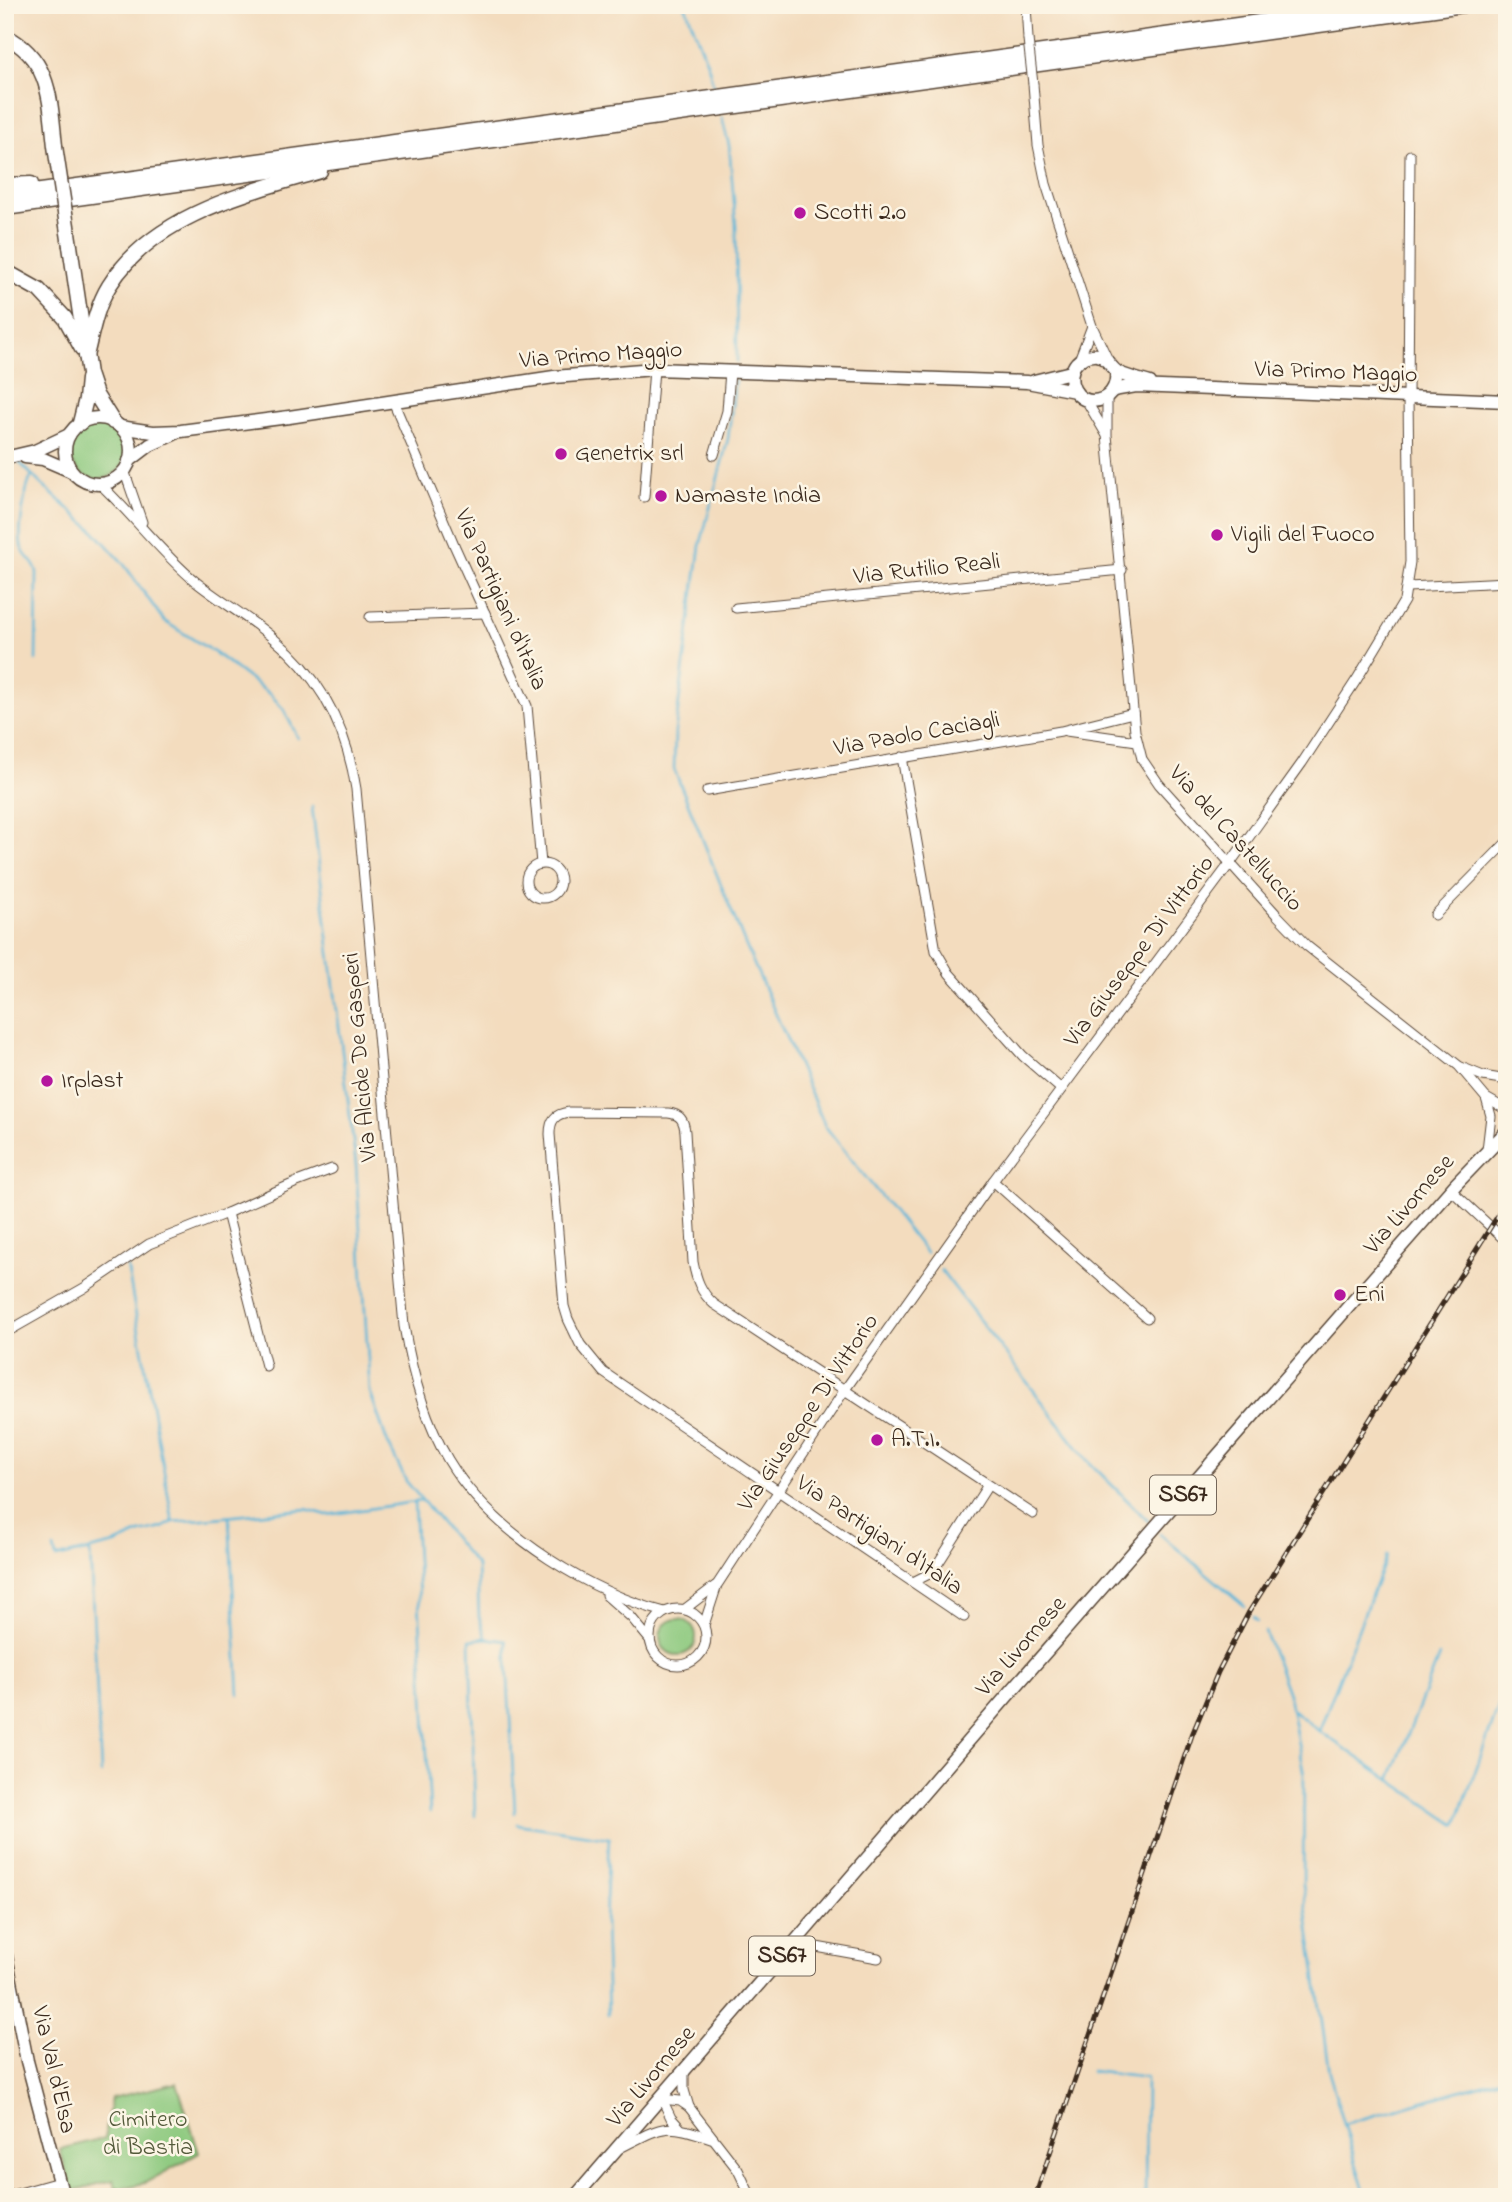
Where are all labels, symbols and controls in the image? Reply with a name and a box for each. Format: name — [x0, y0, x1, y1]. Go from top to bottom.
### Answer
place label: Scotti 2.0 — [814, 196, 906, 231]
marker: Scotti 2.0 — [792, 205, 808, 221]
street label: Via Primo Maggio — [517, 333, 684, 379]
street label: Via Primo Maggio — [1253, 353, 1418, 393]
place label: Genetrix srl — [575, 437, 684, 472]
marker: Genetrix srl — [553, 446, 569, 462]
place label: Namaste India — [675, 479, 821, 514]
marker: Namaste India — [653, 488, 669, 504]
street label: Via Partigiani d'Italia — [444, 503, 556, 696]
place label: Vigili del Fuoco — [1230, 518, 1375, 553]
marker: Vigili del Fuoco — [1209, 527, 1225, 543]
street label: Via Rutilio Reali — [851, 545, 1002, 595]
street label: Via Paolo Caciagli — [830, 703, 1003, 767]
street label: Via del Castelluccio — [1159, 757, 1311, 920]
street label: Via Giuseppe Di Vittorio — [1056, 849, 1224, 1056]
street label: Via Alcide De Gasperi — [334, 951, 388, 1164]
place label: Irplast — [61, 1064, 124, 1099]
marker: Irplast — [39, 1073, 55, 1089]
street label: Via Livornese — [1356, 1147, 1464, 1264]
place label: Eni — [1354, 1278, 1385, 1313]
marker: Eni — [1332, 1287, 1348, 1303]
street label: Via Giuseppe Di Vittorio — [729, 1307, 888, 1520]
place label: A.T.I. — [891, 1423, 940, 1458]
marker: A.T.I. — [869, 1432, 885, 1448]
street label: Via Partigiani d'Italia — [787, 1466, 970, 1605]
road number: SS67 — [1150, 1476, 1216, 1514]
street label: Via Livornese — [968, 1589, 1076, 1706]
road number: SS67 — [749, 1937, 815, 1976]
street label: Via Val d'Elsa — [21, 2002, 85, 2137]
street label: Via Livornese — [598, 2018, 705, 2136]
park label: Cimitero di Bastia — [103, 2103, 193, 2166]

